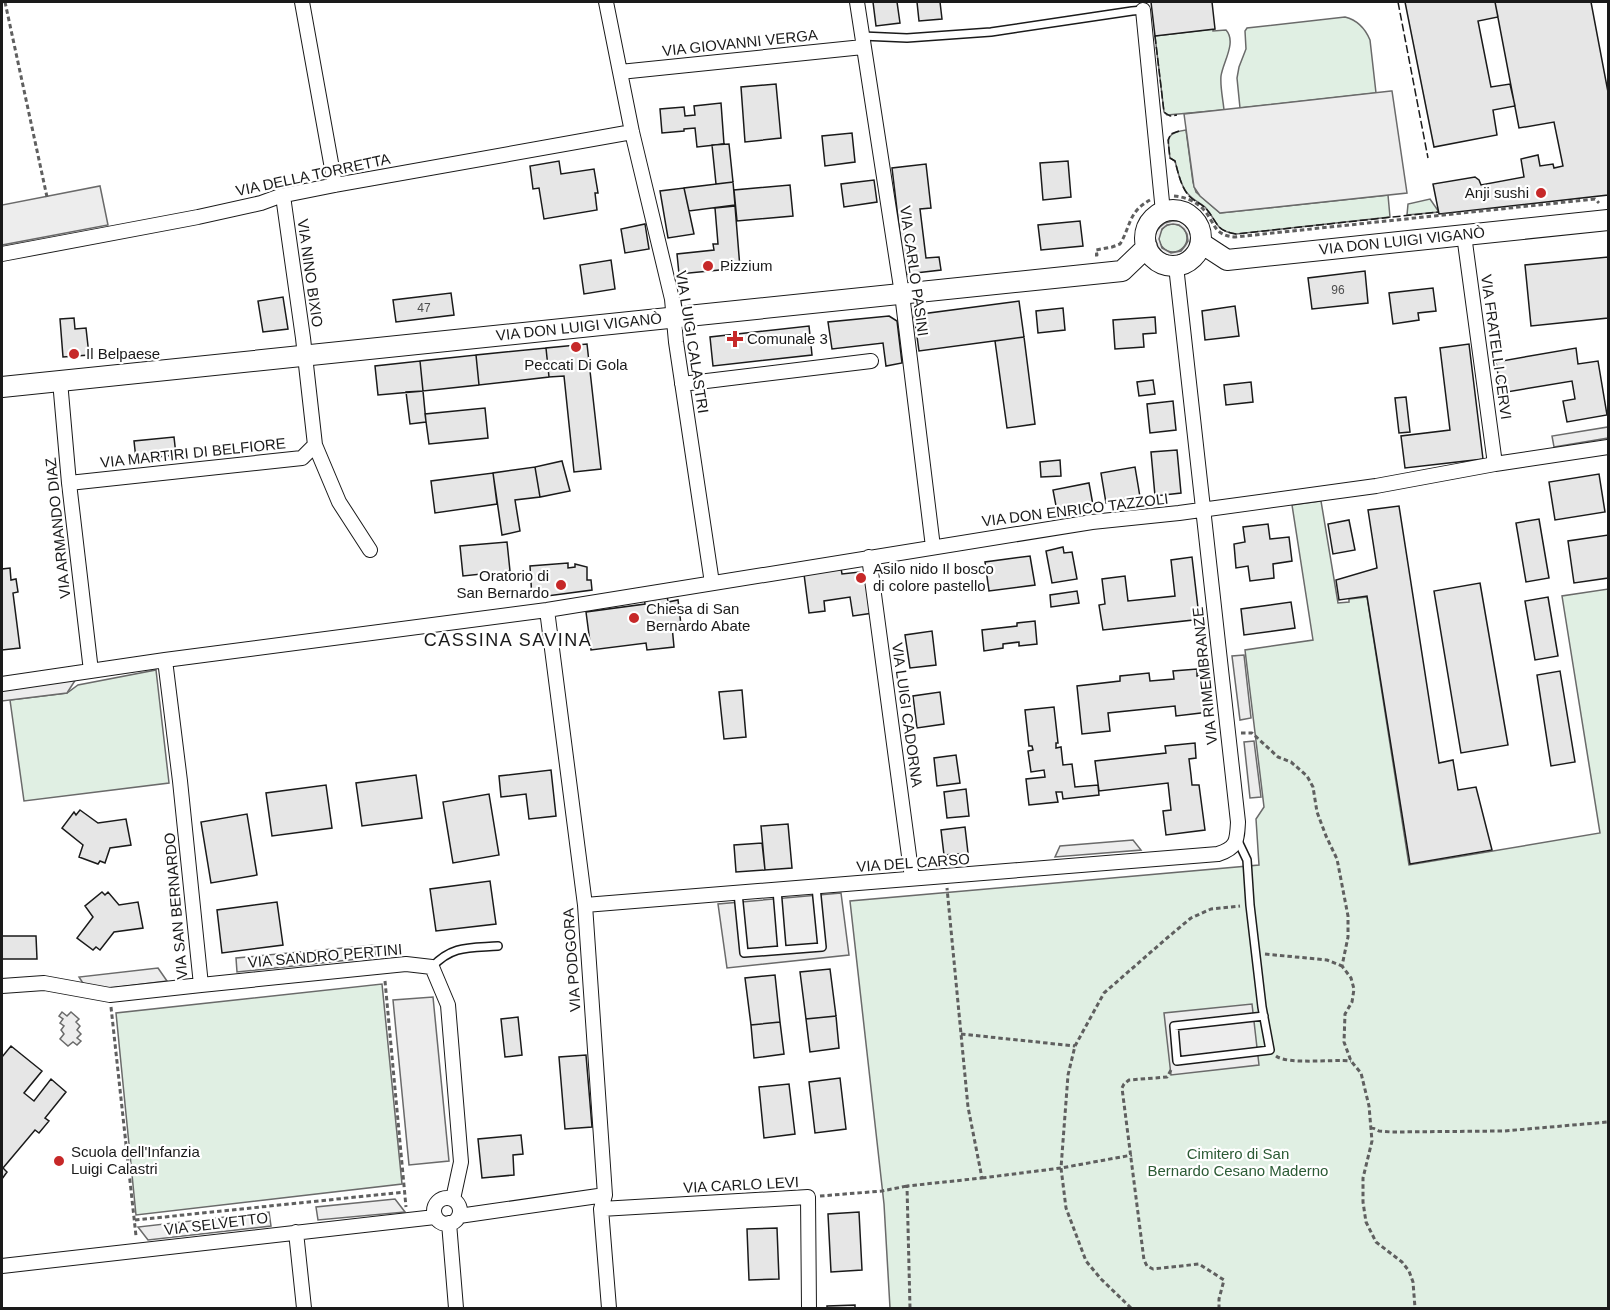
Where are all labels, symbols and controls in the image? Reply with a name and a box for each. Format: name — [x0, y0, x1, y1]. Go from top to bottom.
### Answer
street label: VIA GIOVANNI VERGA — [661, 26, 819, 59]
street label: VIA DELLA TORRETTA — [234, 150, 392, 199]
place label: Anji sushi — [1465, 184, 1529, 201]
marker: Anji sushi — [1534, 186, 1548, 200]
street label: VIA CARLO PASINI — [897, 205, 932, 337]
street label: VIA NINO BIXIO — [294, 218, 327, 328]
street label: VIA DON LUIGI VIGANÒ — [1318, 223, 1486, 258]
place label: Pizzium — [720, 257, 773, 274]
marker: Pizzium — [701, 259, 715, 273]
street label: VIA LUIGI CALASTRI — [673, 269, 712, 414]
street label: VIA FRATELLI CERVI — [1478, 273, 1515, 420]
house number: 96 — [1331, 283, 1345, 297]
house number: 47 — [417, 301, 431, 315]
street label: VIA DON LUIGI VIGANÒ — [495, 309, 663, 344]
place label: Comunale 3 — [747, 330, 828, 347]
marker: Comunale 3 — [728, 332, 742, 346]
marker: Peccati Di Gola — [569, 340, 583, 354]
place label: Il Belpaese — [86, 345, 160, 362]
marker: Il Belpaese — [67, 347, 81, 361]
place label: Peccati Di Gola — [524, 356, 628, 373]
street label: VIA MARTIRI DI BELFIORE — [99, 434, 287, 471]
street label: VIA ARMANDO DIAZ — [42, 457, 73, 599]
street label: VIA DON ENRICO TAZZOLI — [981, 490, 1169, 529]
place label: Asilo nido Il bosco di colore pastello — [873, 560, 994, 594]
place label: Oratorio di San Bernardo — [456, 567, 549, 601]
marker: Asilo nido Il bosco di colore pastello — [854, 571, 868, 585]
marker: Oratorio di San Bernardo — [554, 578, 568, 592]
place label: Chiesa di San Bernardo Abate — [646, 600, 750, 634]
street label: VIA RIMEMBRANZE — [1189, 606, 1220, 746]
marker: Chiesa di San Bernardo Abate — [627, 611, 641, 625]
district label: CASSINA SAVINA — [424, 630, 592, 650]
street label: VIA LUIGI CADORNA — [889, 642, 926, 788]
street label: VIA SAN BERNARDO — [161, 832, 190, 980]
street label: VIA DEL CARSO — [856, 850, 970, 875]
street label: VIA PODGORA — [559, 907, 584, 1013]
street label: VIA SANDRO PERTINI — [247, 940, 403, 971]
place label: Scuola dell'Infanzia Luigi Calastri — [71, 1143, 200, 1177]
park label: Cimitero di San Bernardo Cesano Maderno — [1148, 1145, 1328, 1179]
marker: Scuola dell'Infanzia Luigi Calastri — [52, 1154, 66, 1168]
street label: VIA CARLO LEVI — [683, 1173, 799, 1196]
street label: VIA SELVETTO — [163, 1209, 269, 1238]

